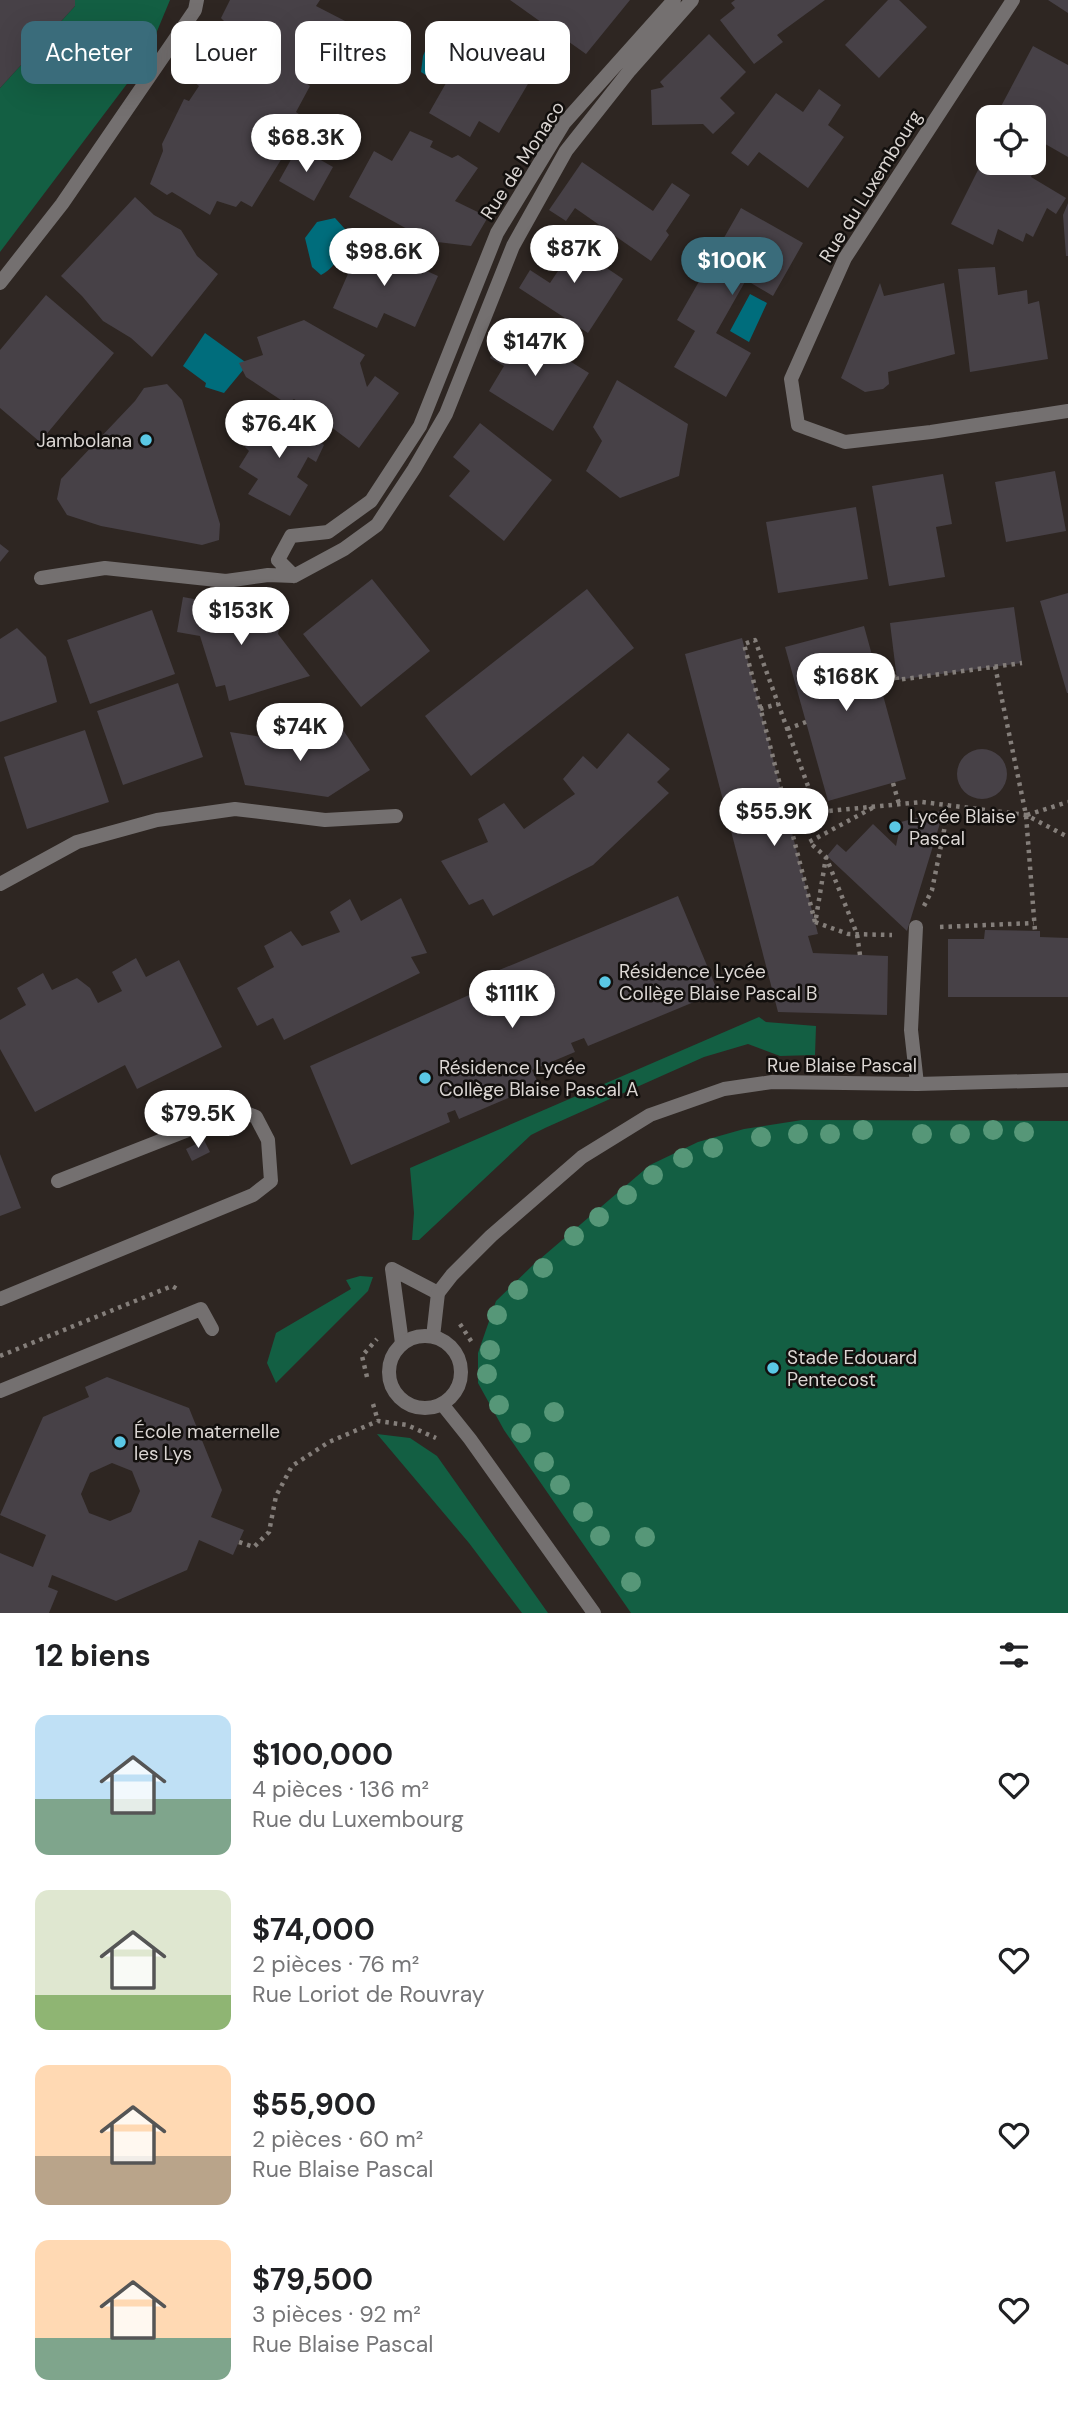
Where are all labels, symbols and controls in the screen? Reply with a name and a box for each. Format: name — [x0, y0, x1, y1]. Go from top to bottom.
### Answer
chip: Acheter — [21, 21, 157, 84]
chip: Louer — [171, 21, 281, 84]
chip: Filtres — [295, 21, 411, 84]
chip: Nouveau — [425, 21, 570, 84]
street label: Rue de Monaco — [475, 96, 570, 224]
street label: Rue du Luxembourg — [813, 105, 928, 267]
map controls — [976, 105, 1046, 175]
button: locate — [976, 105, 1046, 175]
pin: $68.3K — [249, 114, 363, 174]
text: $68.3K — [267, 122, 345, 152]
pin: $87K — [533, 226, 615, 285]
pin: $98.6K — [327, 229, 441, 288]
text: $87K — [546, 233, 602, 263]
text: $98.6K — [345, 236, 423, 266]
pin: $100K — [683, 238, 781, 297]
text: $100K — [697, 245, 767, 275]
pin: $147K — [486, 318, 584, 378]
text: $147K — [503, 326, 567, 356]
pin: $76.4K — [222, 400, 336, 460]
text: $76.4K — [241, 408, 317, 438]
place label: Jambolana — [36, 428, 132, 453]
marker: Jambolana — [138, 432, 154, 448]
pin: $153K — [192, 588, 290, 647]
text: $153K — [208, 595, 274, 625]
pin: $168K — [797, 654, 895, 713]
text: $168K — [813, 661, 879, 691]
pin: $74K — [259, 704, 341, 763]
text: $74K — [273, 711, 327, 741]
pin: $55.9K — [717, 788, 831, 848]
text: $55.9K — [735, 796, 813, 826]
place label: Lycée Blaise Pascal — [909, 804, 1016, 851]
marker: Lycée Blaise Pascal — [887, 819, 903, 835]
place label: Résidence Lycée Collège Blaise Pascal B — [619, 959, 818, 1006]
pin: $111K — [463, 970, 561, 1030]
marker: Résidence Lycée Collège Blaise Pascal B — [597, 974, 613, 990]
text: $111K — [485, 978, 539, 1008]
street label: Rue Blaise Pascal — [767, 1053, 917, 1078]
place label: Résidence Lycée Collège Blaise Pascal A — [439, 1055, 639, 1102]
marker: Résidence Lycée Collège Blaise Pascal A — [417, 1070, 433, 1086]
pin: $79.5K — [141, 1090, 255, 1150]
text: $79.5K — [160, 1098, 236, 1128]
place label: Stade Edouard Pentecost — [787, 1345, 917, 1392]
marker: Stade Edouard Pentecost — [765, 1360, 781, 1376]
place label: École maternelle les Lys — [134, 1419, 280, 1466]
marker: École maternelle les Lys — [112, 1434, 128, 1450]
text: 12 biens — [35, 1636, 151, 1675]
icon: filters — [995, 1636, 1033, 1674]
text: $100,000 — [252, 1735, 393, 1774]
icon: home — [91, 1743, 175, 1827]
icon: heart — [995, 1766, 1033, 1804]
text: 4 pièces · 136 m² — [252, 1774, 429, 1804]
text: Rue du Luxembourg — [252, 1804, 464, 1834]
text: $74,000 — [252, 1910, 375, 1949]
icon: home — [91, 1918, 175, 2002]
icon: heart — [995, 1941, 1033, 1979]
text: 2 pièces · 76 m² — [252, 1949, 419, 1979]
text: Rue Loriot de Rouvray — [252, 1979, 485, 2009]
text: $55,900 — [252, 2085, 376, 2124]
icon: home — [91, 2093, 175, 2177]
icon: heart — [995, 2116, 1033, 2154]
text: 2 pièces · 60 m² — [252, 2124, 423, 2154]
text: Rue Blaise Pascal — [252, 2154, 433, 2184]
text: $79,500 — [252, 2260, 373, 2299]
icon: home — [91, 2268, 175, 2352]
icon: heart — [995, 2291, 1033, 2329]
text: 3 pièces · 92 m² — [252, 2299, 421, 2329]
text: Rue Blaise Pascal — [252, 2329, 433, 2359]

